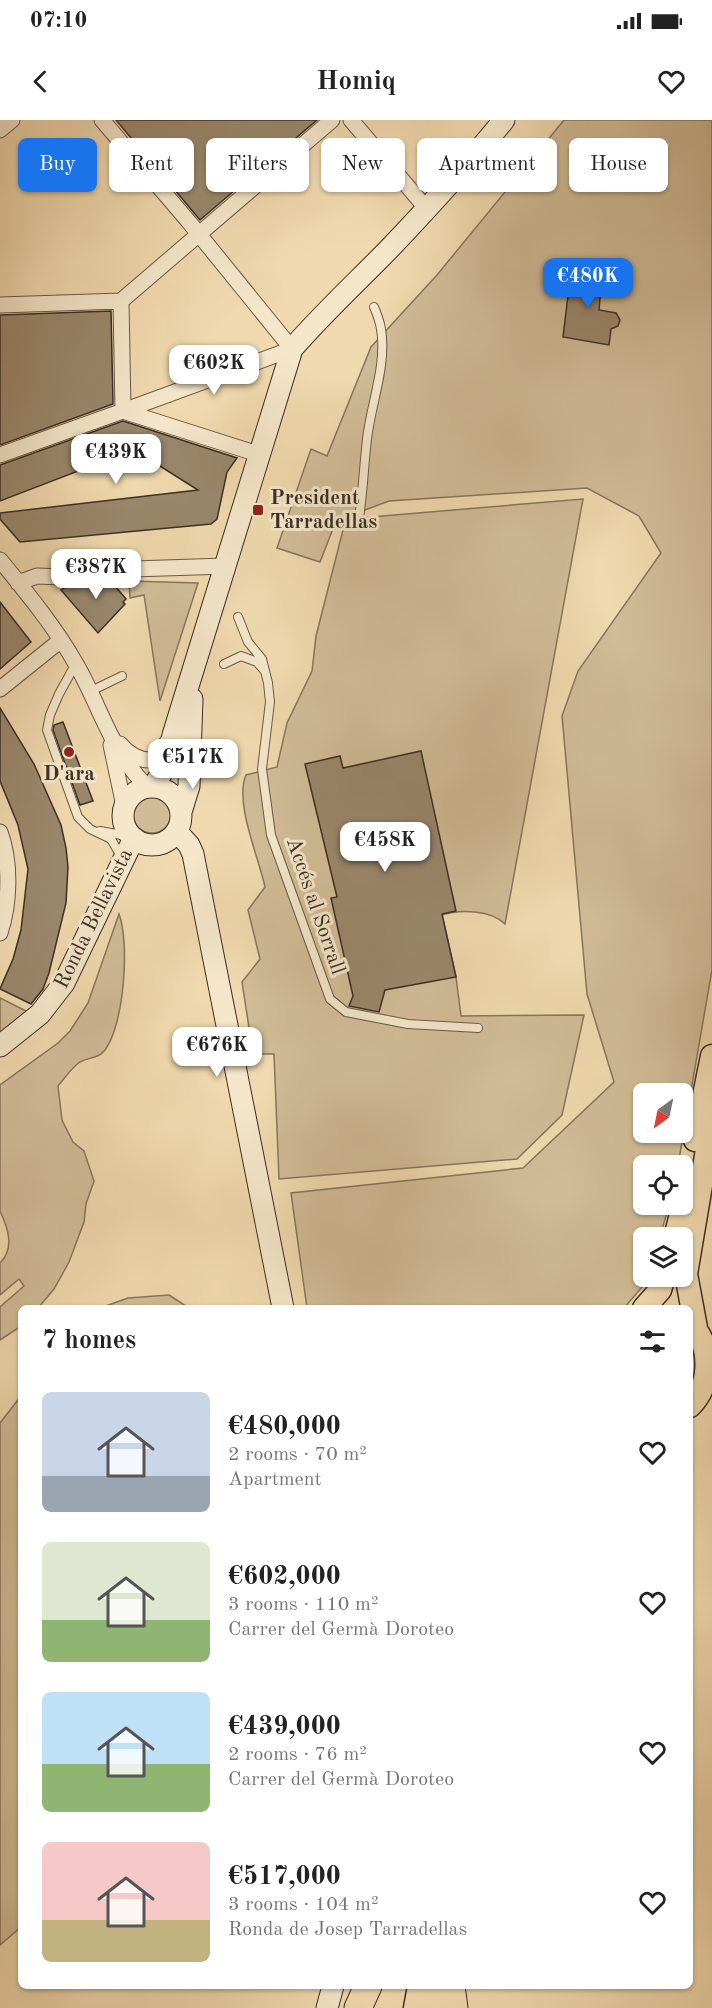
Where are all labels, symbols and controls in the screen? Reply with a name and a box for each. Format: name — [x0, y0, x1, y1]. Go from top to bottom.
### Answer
text: 07:10 — [30, 10, 87, 32]
icon: back — [24, 65, 57, 98]
icon: heart — [655, 65, 688, 98]
text: Homiq — [316, 68, 396, 95]
chip: Buy — [18, 138, 97, 192]
chip: Rent — [109, 138, 194, 192]
chip: Filters — [206, 138, 309, 192]
chip: New — [321, 138, 405, 192]
chip: Apartment — [417, 138, 557, 192]
chip: House — [569, 138, 668, 192]
pin: €480K — [546, 258, 630, 309]
text: €480K — [557, 267, 619, 287]
pin: €602K — [172, 345, 256, 396]
text: €602K — [183, 354, 245, 374]
pin: €439K — [74, 434, 158, 485]
text: €439K — [85, 443, 147, 463]
place label: President Tarradellas — [270, 488, 377, 533]
marker: President Tarradellas — [251, 503, 265, 517]
pin: €387K — [54, 549, 138, 600]
text: €387K — [65, 558, 127, 578]
pin: €517K — [151, 739, 235, 790]
marker: D'ara — [62, 745, 76, 759]
text: €517K — [162, 748, 224, 768]
place label: D'ara — [43, 764, 95, 785]
pin: €458K — [343, 822, 427, 873]
text: €458K — [354, 831, 416, 851]
street label: Accés al Sorrall — [282, 835, 348, 977]
street label: Ronda Bellavista — [51, 846, 137, 992]
pin: €676K — [175, 1027, 259, 1078]
text: €676K — [186, 1036, 248, 1056]
north arrow — [633, 1083, 693, 1143]
map controls — [633, 1083, 693, 1287]
button: locate — [633, 1155, 693, 1215]
button: layers — [633, 1227, 693, 1287]
icon: filters — [636, 1325, 669, 1358]
text: 7 homes — [42, 1328, 136, 1354]
text: €480,000 — [228, 1414, 341, 1440]
icon: home — [90, 1416, 162, 1488]
icon: heart — [636, 1436, 669, 1469]
text: 2 rooms · 70 m² — [228, 1445, 367, 1465]
text: Apartment — [228, 1470, 322, 1490]
text: €602,000 — [228, 1564, 341, 1590]
icon: home — [90, 1566, 162, 1638]
icon: heart — [636, 1586, 669, 1619]
text: 3 rooms · 110 m² — [228, 1595, 378, 1615]
text: Carrer del Germà Doroteo — [228, 1620, 454, 1640]
text: €439,000 — [228, 1714, 341, 1740]
icon: home — [90, 1716, 162, 1788]
icon: heart — [636, 1736, 669, 1769]
text: 2 rooms · 76 m² — [228, 1745, 367, 1765]
text: Carrer del Germà Doroteo — [228, 1770, 454, 1790]
text: €517,000 — [228, 1864, 341, 1890]
icon: home — [90, 1866, 162, 1938]
icon: heart — [636, 1886, 669, 1919]
text: 3 rooms · 104 m² — [228, 1895, 378, 1915]
text: Ronda de Josep Tarradellas — [228, 1920, 467, 1940]

